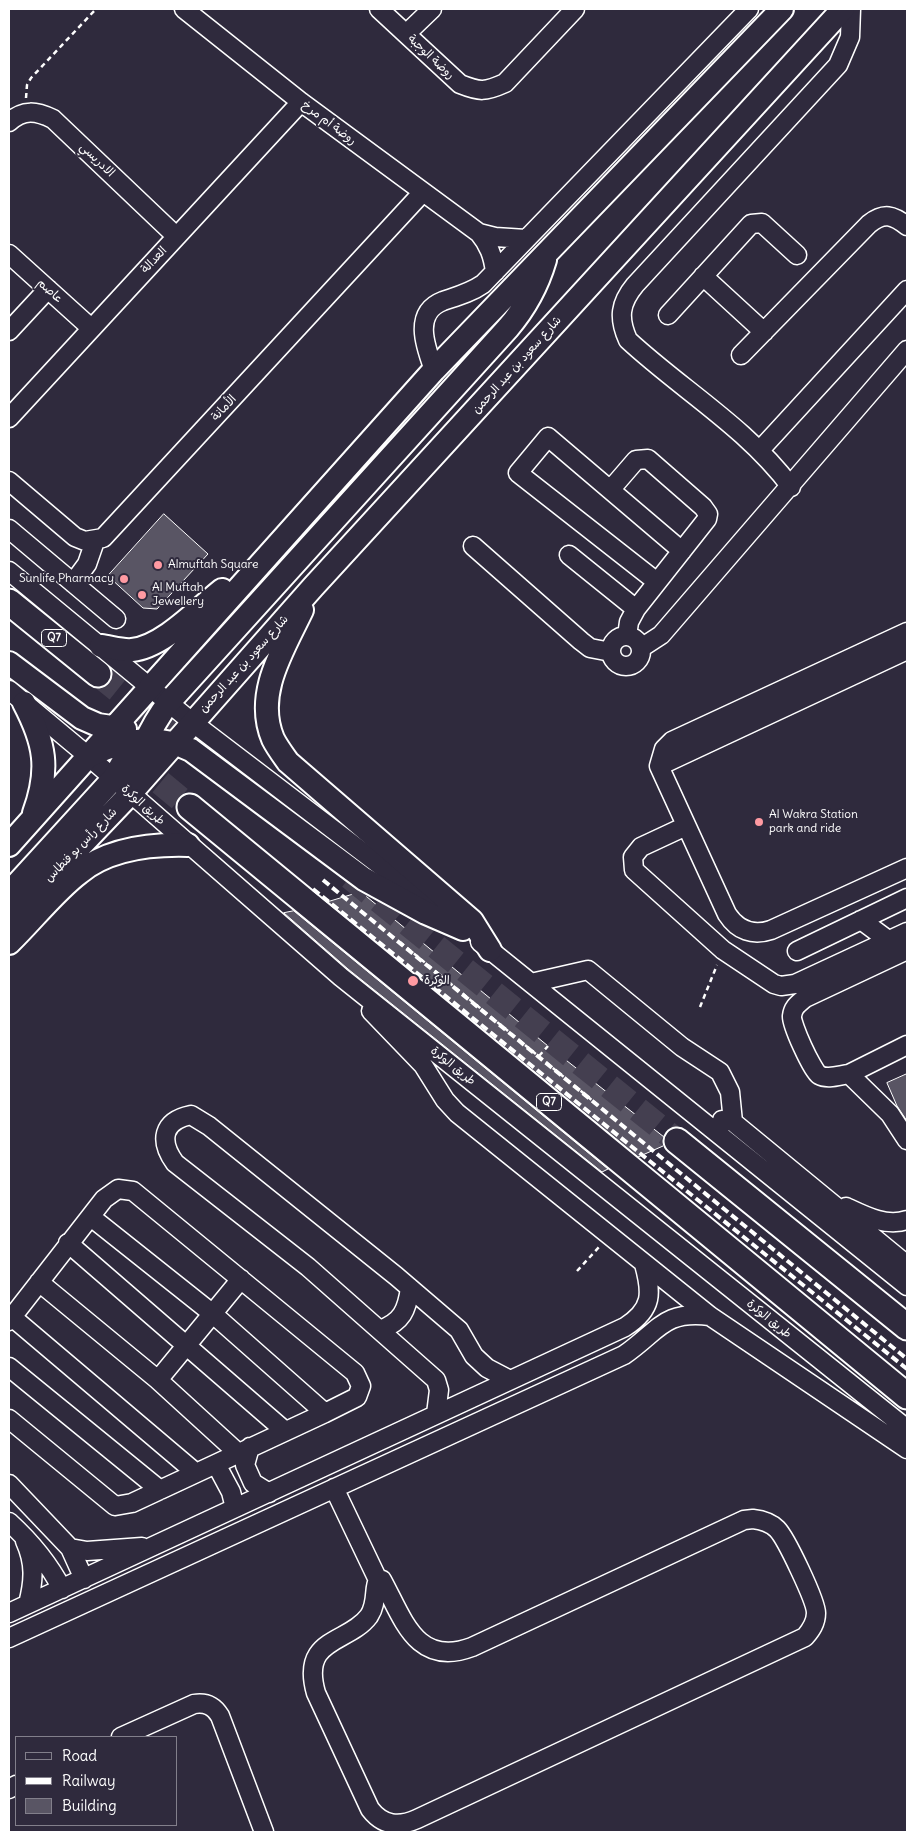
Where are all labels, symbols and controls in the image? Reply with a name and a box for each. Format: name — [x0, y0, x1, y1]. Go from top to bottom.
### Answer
street label: روضة الوجبة — [405, 32, 457, 82]
street label: روضة أم مرخ — [299, 98, 359, 148]
street label: الادريسي — [77, 140, 117, 180]
street label: العدالة — [138, 244, 170, 276]
street label: عاصم — [34, 276, 66, 306]
street label: شارع سعود بن عبد الرحمن — [469, 313, 565, 417]
street label: الأمانة — [208, 392, 240, 424]
place label: Almuftah Square — [168, 558, 259, 572]
marker: Almuftah Square — [152, 559, 164, 571]
place label: Sunlife Pharmacy — [19, 572, 114, 586]
marker: Sunlife Pharmacy — [118, 573, 130, 585]
place label: Al Muftah Jewellery — [152, 581, 204, 609]
marker: Al Muftah Jewellery — [136, 589, 148, 601]
street label: شارع سعود بن عبد الرحمن — [196, 612, 292, 716]
road number: Q7 — [42, 630, 66, 646]
street label: طريق الوكرة — [118, 782, 168, 828]
street label: شارع رأس بو فنطاس — [42, 805, 120, 885]
place label: Al Wakra Station park and ride — [769, 808, 858, 836]
marker: Al Wakra Station park and ride — [753, 816, 765, 828]
marker: الوكرة — [406, 974, 420, 988]
place label: الوكرة — [424, 974, 450, 988]
street label: طريق الوكرة — [428, 1043, 478, 1089]
road number: Q7 — [536, 1094, 562, 1110]
street label: طريق الوكرة — [744, 1296, 794, 1342]
legend — [15, 1736, 178, 1826]
text: Road — [62, 1746, 97, 1765]
text: Railway — [62, 1771, 116, 1790]
text: Building — [62, 1796, 117, 1815]

